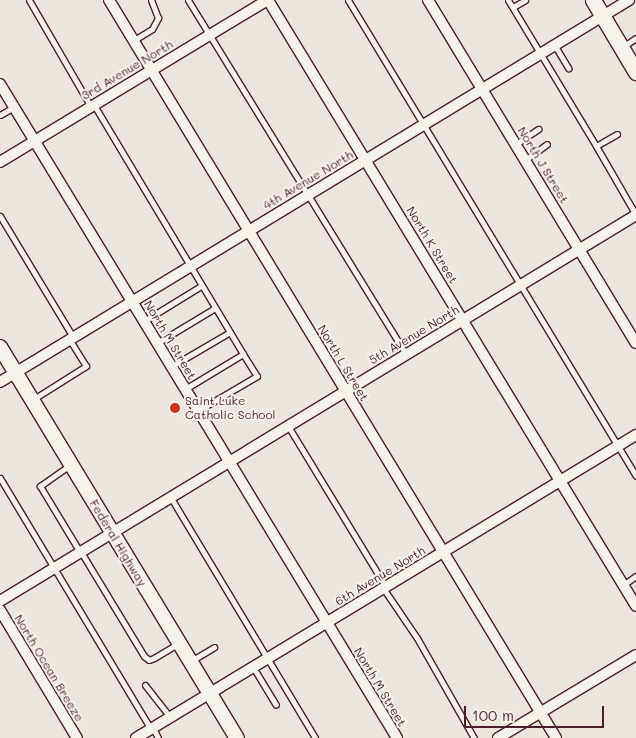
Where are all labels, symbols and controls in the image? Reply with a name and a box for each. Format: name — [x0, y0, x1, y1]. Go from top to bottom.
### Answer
street label: 3rd Avenue North — [79, 37, 175, 103]
street label: North J Street — [515, 124, 571, 206]
street label: 4th Avenue North — [260, 147, 356, 213]
street label: North K Street — [403, 204, 461, 286]
street label: North M Street — [141, 298, 199, 382]
street label: 5th Avenue North — [366, 302, 462, 368]
street label: North L Street — [315, 322, 371, 404]
place label: Saint Luke Catholic School — [185, 394, 276, 422]
marker: Saint Luke Catholic School — [169, 402, 181, 414]
street label: Federal Highway — [86, 497, 150, 589]
street label: 6th Avenue North — [332, 543, 428, 609]
street label: North Ocean Breeze — [11, 612, 87, 724]
street label: North M Street — [351, 645, 409, 729]
scale bar — [466, 696, 606, 728]
text: 100 m — [472, 705, 514, 725]

